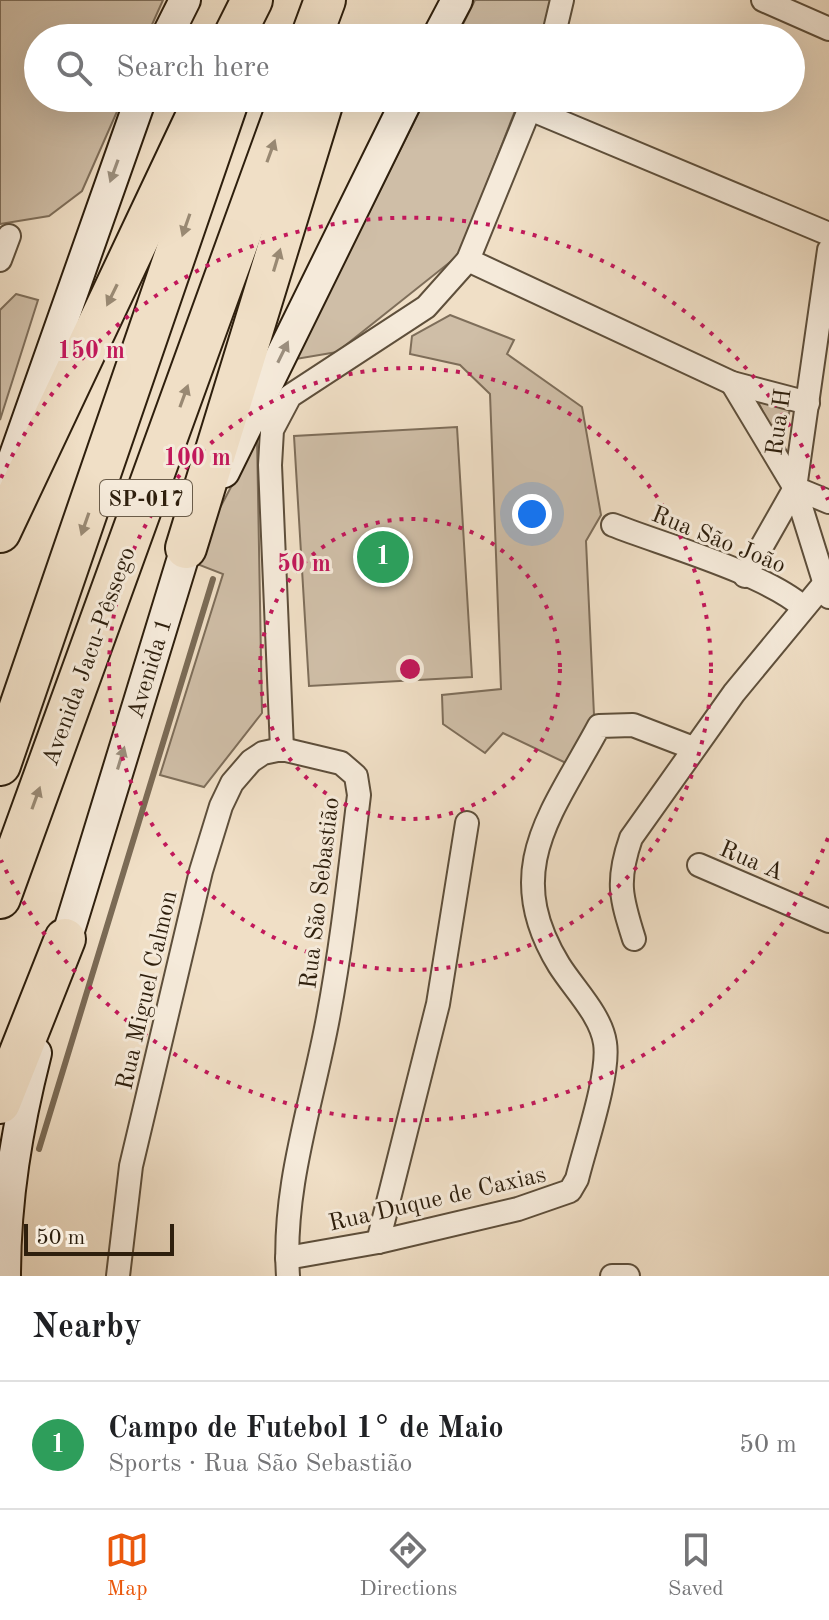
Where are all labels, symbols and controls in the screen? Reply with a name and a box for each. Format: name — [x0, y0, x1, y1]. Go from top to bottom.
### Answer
search box — [24, 24, 805, 112]
icon: search — [52, 46, 96, 90]
text: Search here — [116, 53, 270, 83]
one-way arrow — [265, 139, 278, 163]
one-way arrow — [107, 159, 119, 183]
one-way arrow — [180, 213, 192, 237]
one-way arrow — [271, 248, 284, 272]
one-way arrow — [105, 283, 119, 307]
text: 150 m — [57, 339, 125, 364]
one-way arrow — [276, 341, 289, 364]
one-way arrow — [178, 384, 191, 408]
street label: Rua H — [763, 387, 797, 457]
text: 100 m — [163, 447, 231, 471]
road number: SP-017 — [100, 480, 192, 516]
your location — [512, 494, 552, 534]
street label: Rua São João — [648, 503, 789, 579]
one-way arrow — [78, 512, 90, 536]
pin: 1 — [357, 527, 409, 587]
street label: Avenida Jacu-Pêssego — [39, 544, 141, 769]
text: 50 m — [277, 552, 331, 577]
street label: Avenida 1 — [124, 615, 178, 722]
centre of rings — [396, 655, 424, 683]
one-way arrow — [115, 745, 128, 769]
one-way arrow — [30, 786, 43, 810]
street label: Rua São Sebastião — [297, 796, 345, 991]
street label: Rua A — [716, 838, 787, 886]
street label: Rua Miguel Calmon — [113, 889, 183, 1092]
street label: Rua Duque de Caxias — [326, 1163, 548, 1237]
scale bar — [24, 1220, 174, 1256]
text: 50 m — [36, 1227, 85, 1249]
text: Nearby — [32, 1311, 142, 1345]
text: Campo de Futebol 1° de Maio — [108, 1414, 504, 1444]
text: 1 — [50, 1432, 66, 1458]
text: 50 m — [739, 1432, 797, 1458]
text: Sports · Rua São Sebastião — [108, 1451, 413, 1477]
tab: Map — [105, 1528, 149, 1603]
tab: Directions — [360, 1528, 457, 1603]
tab: Saved — [668, 1528, 724, 1603]

